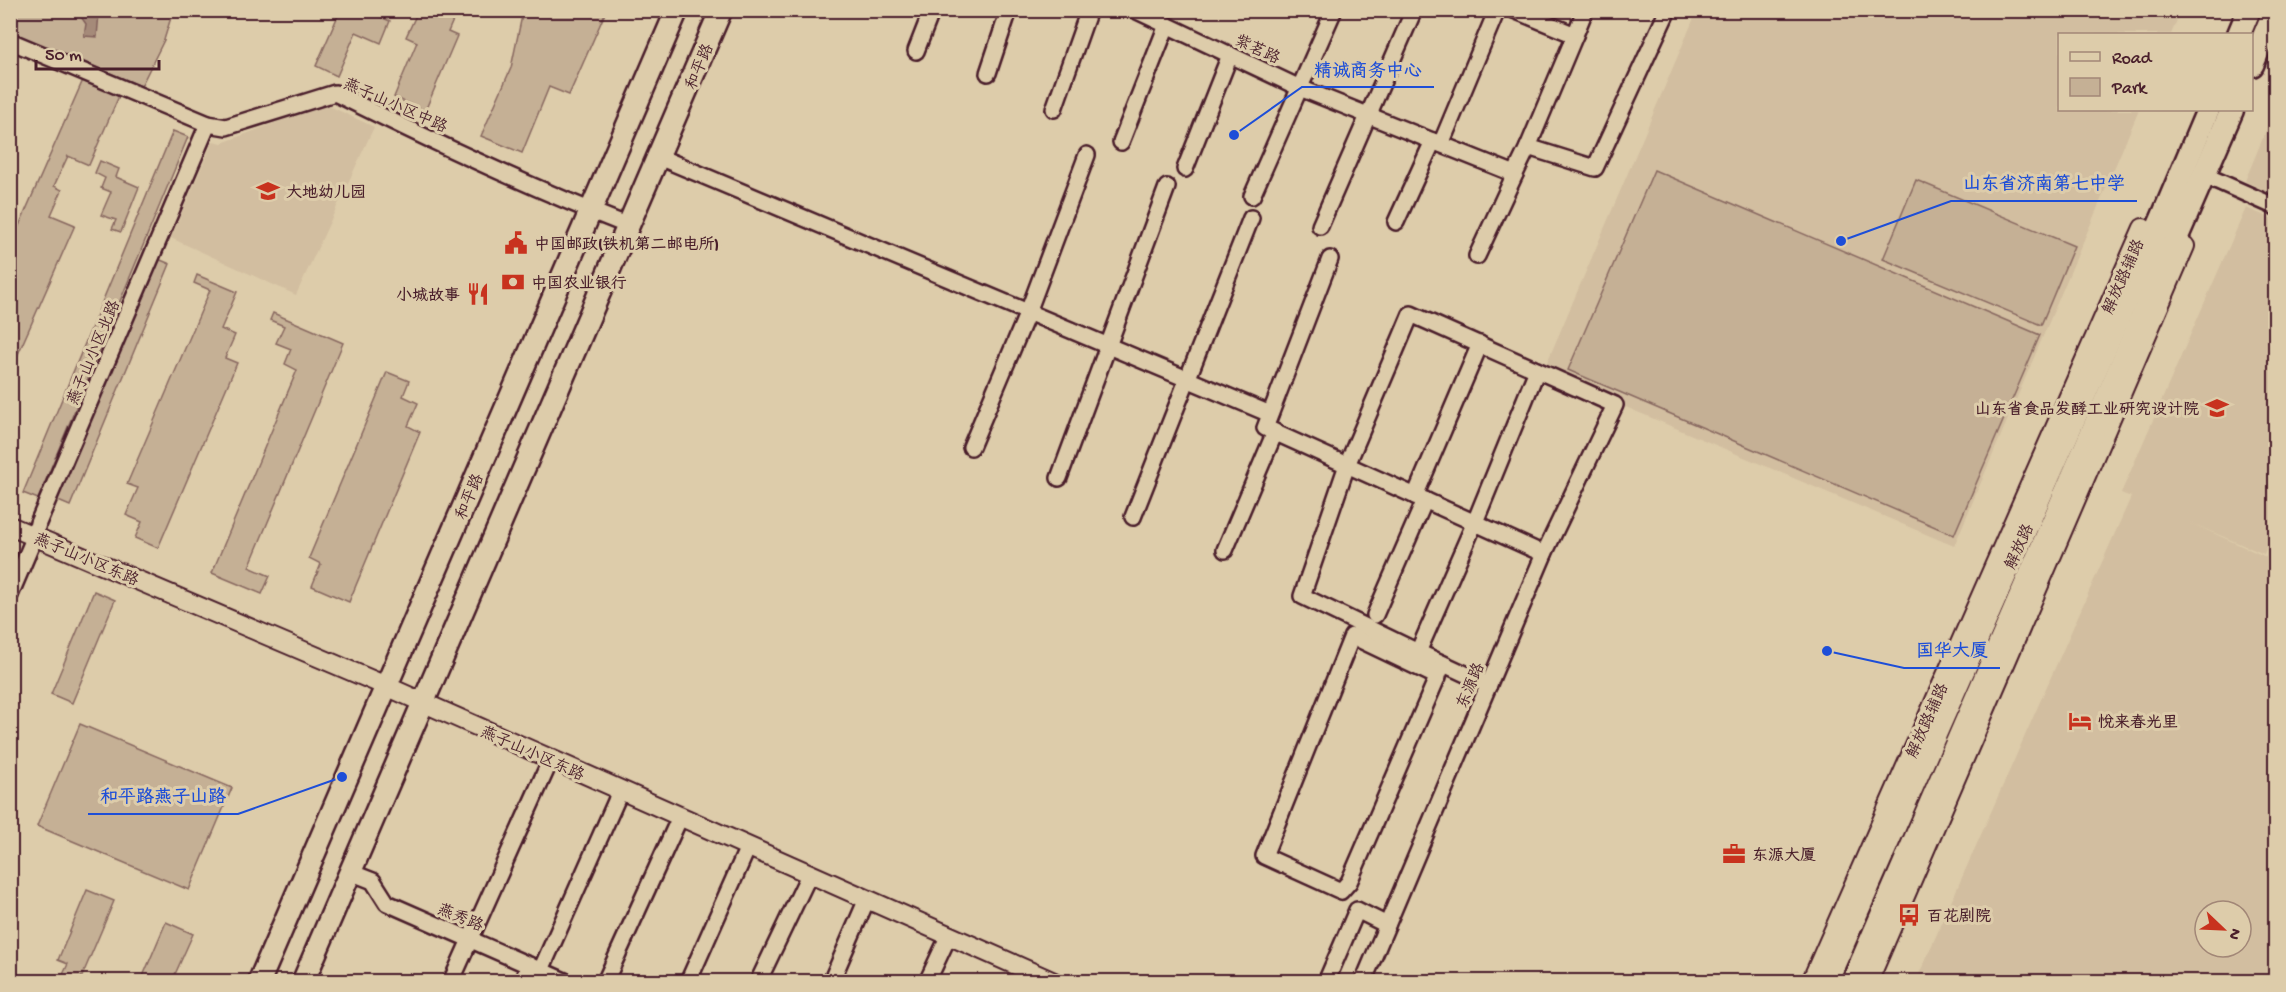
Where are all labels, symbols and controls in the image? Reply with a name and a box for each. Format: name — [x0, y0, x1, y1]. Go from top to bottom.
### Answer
street label: 紫茗路 — [1231, 31, 1283, 70]
scale bar — [36, 33, 159, 71]
legend — [2058, 33, 2253, 111]
street label: 和平路 — [681, 41, 719, 93]
text: 50 m — [45, 46, 82, 67]
text: Road — [2112, 49, 2153, 70]
callout: 精诚商务中心 — [1302, 51, 1434, 87]
text: 精诚商务中心 — [1314, 61, 1422, 83]
street label: 燕子山小区中路 — [340, 74, 450, 139]
text: Park — [2111, 79, 2148, 100]
callout: 山东省济南第七中学 — [1951, 165, 2137, 201]
text: 山东省济南第七中学 — [1963, 173, 2125, 196]
school or university icon: 大地幼儿园 — [255, 178, 281, 204]
place label: 大地幼儿园 — [286, 183, 366, 204]
public building icon: 中国邮政(铁机第二邮电所) — [503, 230, 529, 256]
place label: 中国邮政(铁机第二邮电所) — [534, 235, 719, 256]
street label: 解放路辅路 — [2098, 236, 2150, 318]
bank icon: 中国农业银行 — [500, 269, 526, 295]
place label: 中国农业银行 — [531, 274, 627, 295]
restaurant icon: 小城故事 — [465, 281, 491, 307]
place label: 小城故事 — [396, 286, 460, 307]
street label: 燕子山小区北路 — [63, 297, 126, 409]
school or university icon: 山东省食品发酵工业研究设计院 — [2204, 395, 2230, 421]
place label: 山东省食品发酵工业研究设计院 — [1975, 400, 2199, 421]
street label: 和平路 — [451, 471, 489, 523]
street label: 解放路 — [2001, 521, 2040, 573]
street label: 燕子山小区东路 — [30, 529, 142, 592]
callout: 国华大厦 — [1904, 632, 2000, 668]
text: 国华大厦 — [1916, 641, 1988, 663]
street label: 东源路 — [1452, 660, 1490, 712]
street label: 解放路辅路 — [1902, 680, 1954, 762]
hotel icon: 悦来春光里 — [2067, 708, 2093, 734]
place label: 悦来春光里 — [2098, 713, 2178, 734]
street label: 燕子山小区东路 — [477, 722, 587, 787]
callout: 和平路燕子山路 — [88, 778, 238, 814]
text: 和平路燕子山路 — [100, 787, 226, 809]
office icon: 东源大厦 — [1721, 841, 1747, 867]
place label: 东源大厦 — [1752, 846, 1816, 867]
street label: 燕秀路 — [434, 899, 486, 937]
north arrow — [2193, 899, 2253, 959]
bus stop icon: 百花剧院 — [1896, 902, 1922, 928]
place label: 百花剧院 — [1927, 907, 1991, 928]
text: N — [2223, 925, 2244, 943]

